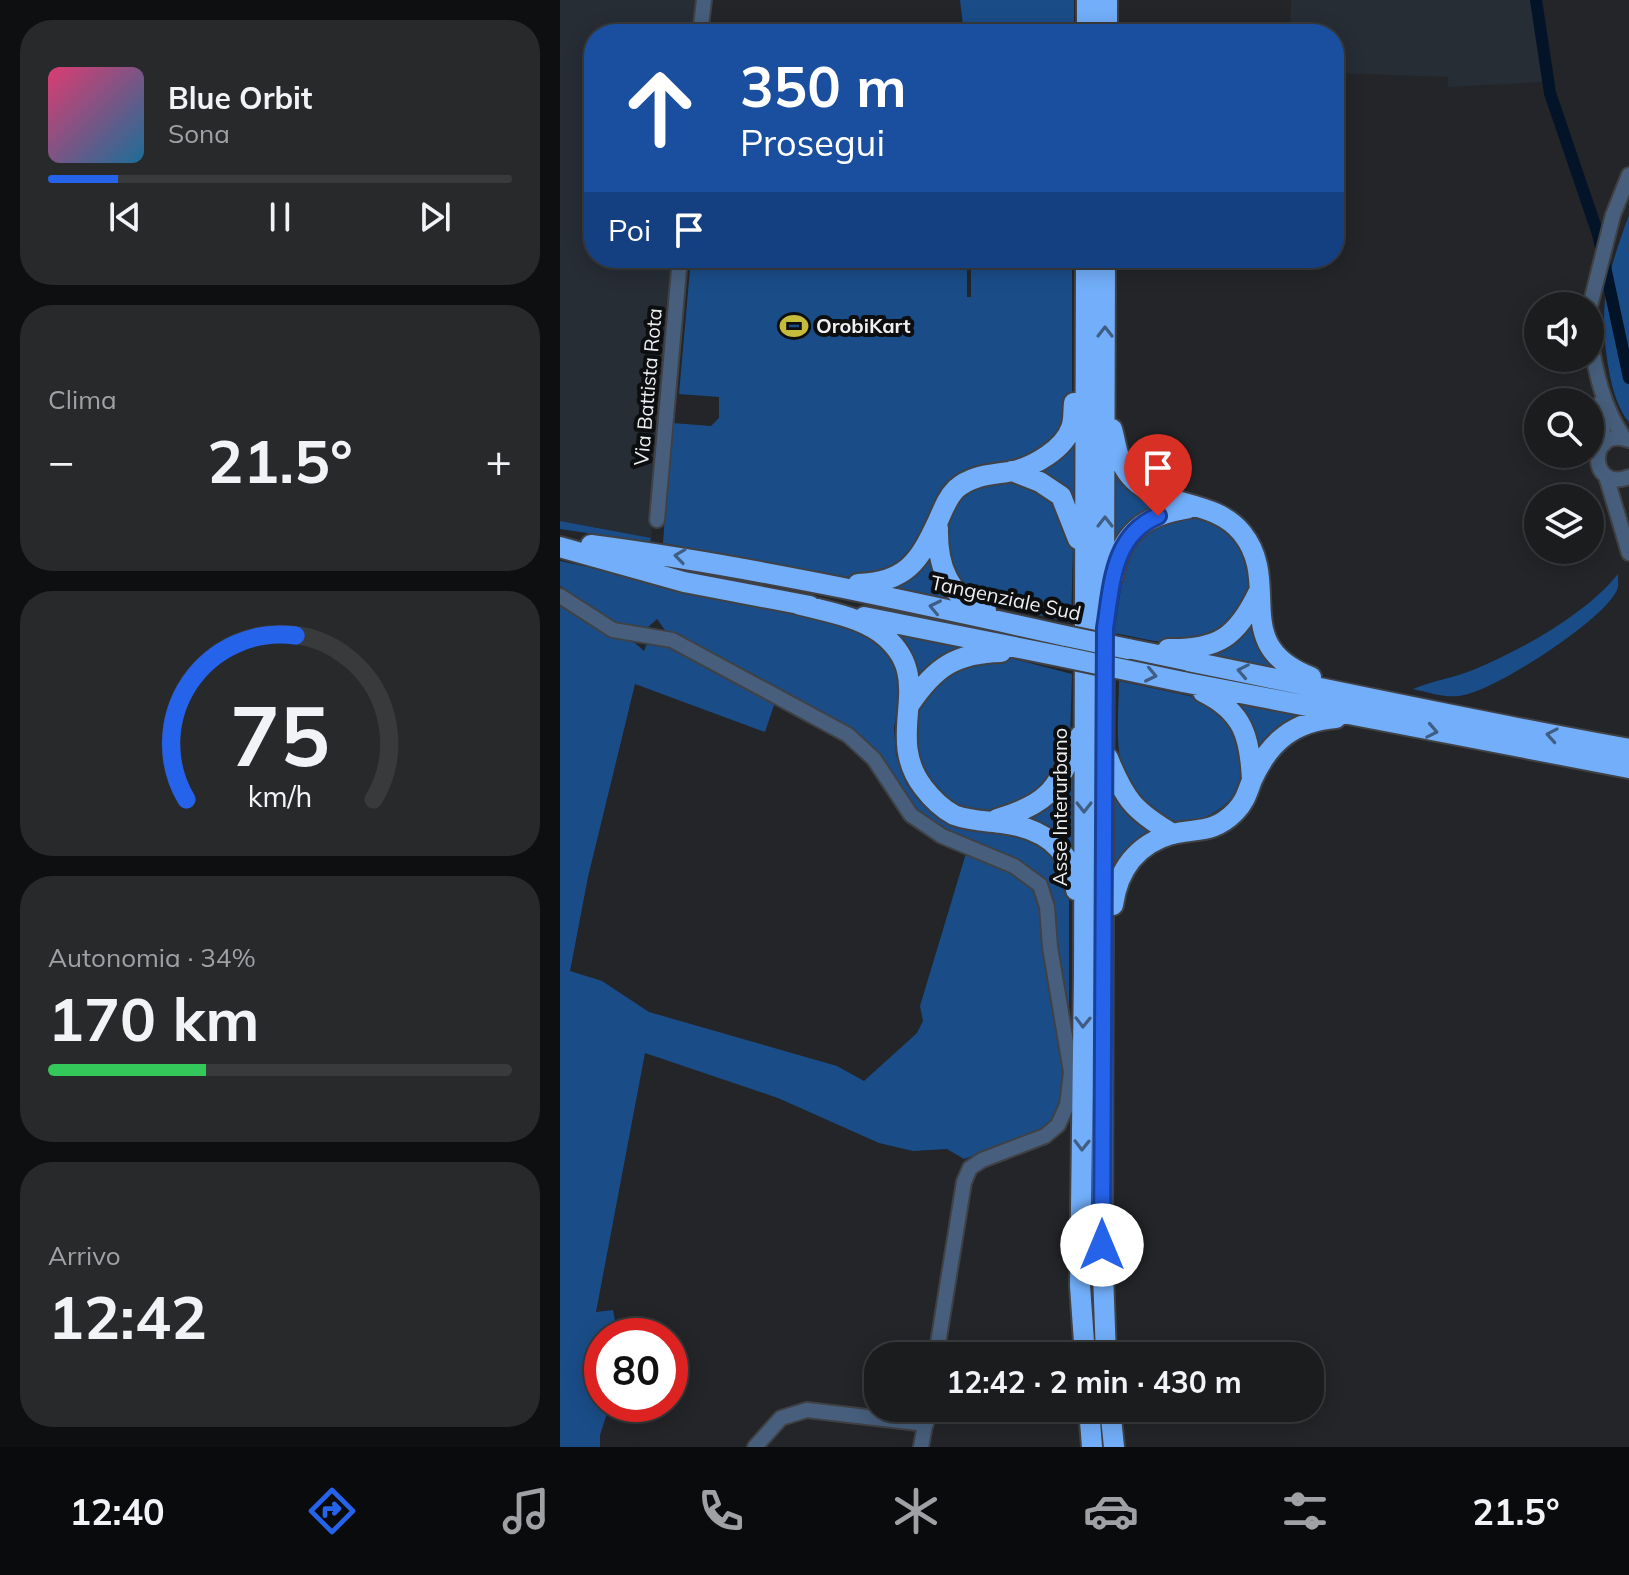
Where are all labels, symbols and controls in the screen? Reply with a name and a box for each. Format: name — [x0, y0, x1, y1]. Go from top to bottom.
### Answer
text: 350 m — [740, 51, 907, 121]
icon: ahead — [608, 56, 712, 160]
text: Blue Orbit — [168, 79, 312, 117]
text: Sona — [168, 117, 230, 150]
text: Prosegui — [740, 120, 885, 165]
icon: previous — [103, 195, 147, 239]
icon: pause — [258, 195, 302, 239]
icon: next — [413, 195, 457, 239]
icon: arrive — [667, 208, 711, 252]
text: Poi — [608, 211, 651, 249]
map controls — [1524, 292, 1604, 564]
button: sound — [1524, 292, 1604, 372]
street label: Via Battista Rota — [628, 307, 667, 467]
sports icon: OrobiKart — [779, 311, 809, 341]
place label: OrobiKart — [816, 313, 911, 338]
one-way arrow — [1096, 325, 1114, 338]
text: Clima — [48, 383, 117, 416]
button: search — [1524, 388, 1604, 468]
text: 21.5° — [207, 423, 353, 498]
text: − — [48, 433, 74, 488]
text: + — [486, 433, 512, 488]
pin — [1124, 434, 1192, 516]
icon: arrive — [1136, 446, 1180, 490]
button: layers — [1524, 484, 1604, 564]
one-way arrow — [1096, 515, 1114, 528]
one-way arrow — [673, 548, 686, 565]
street label: Tangenziale Sud — [929, 569, 1084, 626]
one-way arrow — [929, 599, 942, 616]
one-way arrow — [1236, 664, 1250, 681]
one-way arrow — [1144, 666, 1157, 683]
text: 75 — [230, 681, 330, 786]
one-way arrow — [1425, 721, 1439, 738]
street label: Asse Interurbano — [1047, 728, 1072, 886]
one-way arrow — [1545, 728, 1559, 745]
text: km/h — [248, 778, 312, 814]
one-way arrow — [1075, 801, 1093, 814]
text: Autonomia · 34% — [48, 941, 256, 974]
text: 170 km — [48, 981, 260, 1056]
one-way arrow — [1074, 1016, 1092, 1029]
one-way arrow — [1073, 1139, 1091, 1152]
position arrow — [1060, 1203, 1144, 1287]
text: Arrivo — [48, 1239, 121, 1272]
text: 12:42 — [48, 1279, 207, 1354]
speed limit sign: 80 — [584, 1318, 688, 1422]
text: 12:42 · 2 min · 430 m — [946, 1363, 1242, 1401]
icon: directions — [304, 1483, 360, 1539]
icon: music — [498, 1483, 554, 1539]
icon: phone — [693, 1483, 749, 1539]
icon: climate — [888, 1483, 944, 1539]
icon: car — [1083, 1483, 1139, 1539]
icon: filters — [1277, 1483, 1333, 1539]
text: 12:40 — [69, 1489, 165, 1534]
text: 21.5° — [1472, 1489, 1560, 1534]

